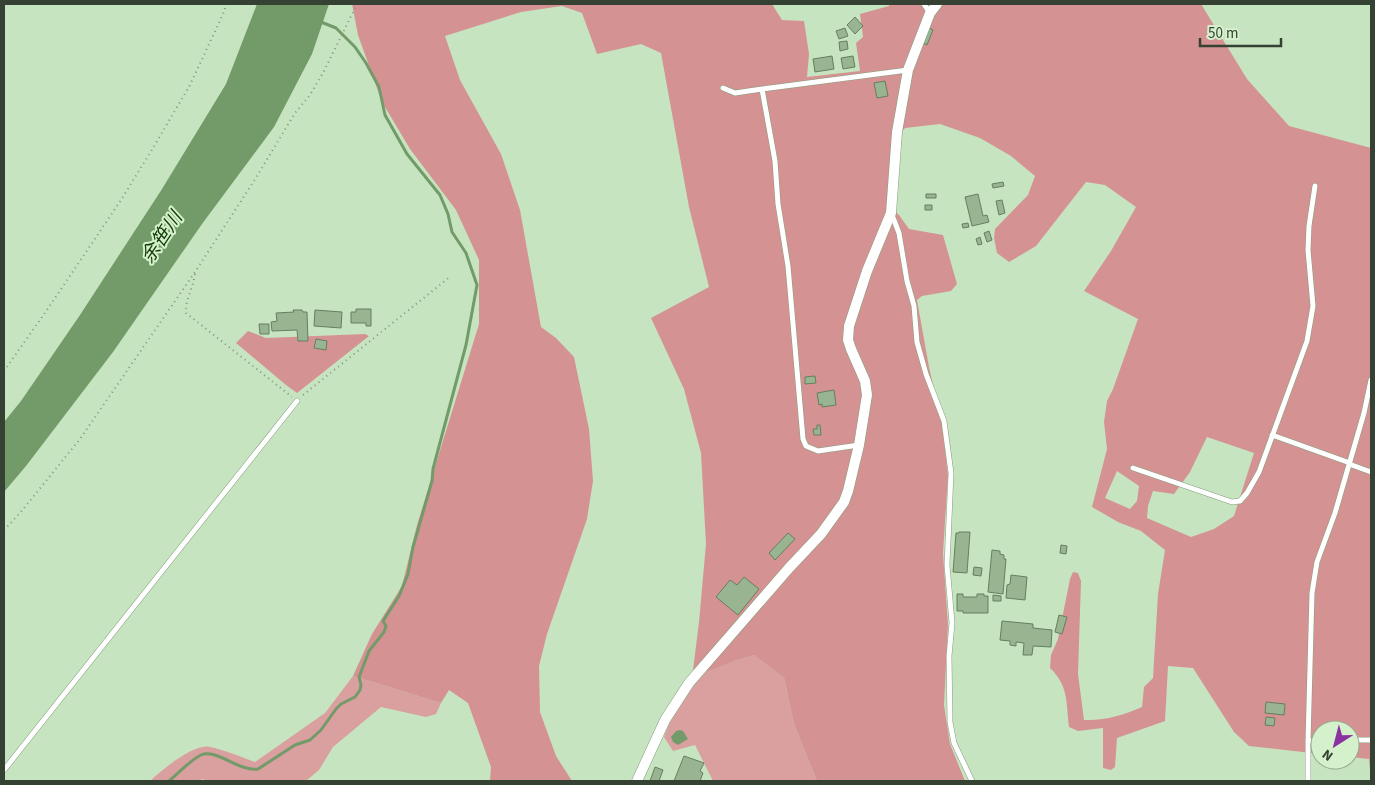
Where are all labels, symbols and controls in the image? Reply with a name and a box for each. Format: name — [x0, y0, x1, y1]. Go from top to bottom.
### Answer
scale bar — [1200, 15, 1281, 47]
text: 50 m — [1208, 23, 1238, 44]
water label: 余笹川 — [135, 205, 190, 269]
north arrow — [1310, 720, 1360, 770]
text: N — [1318, 744, 1338, 766]

